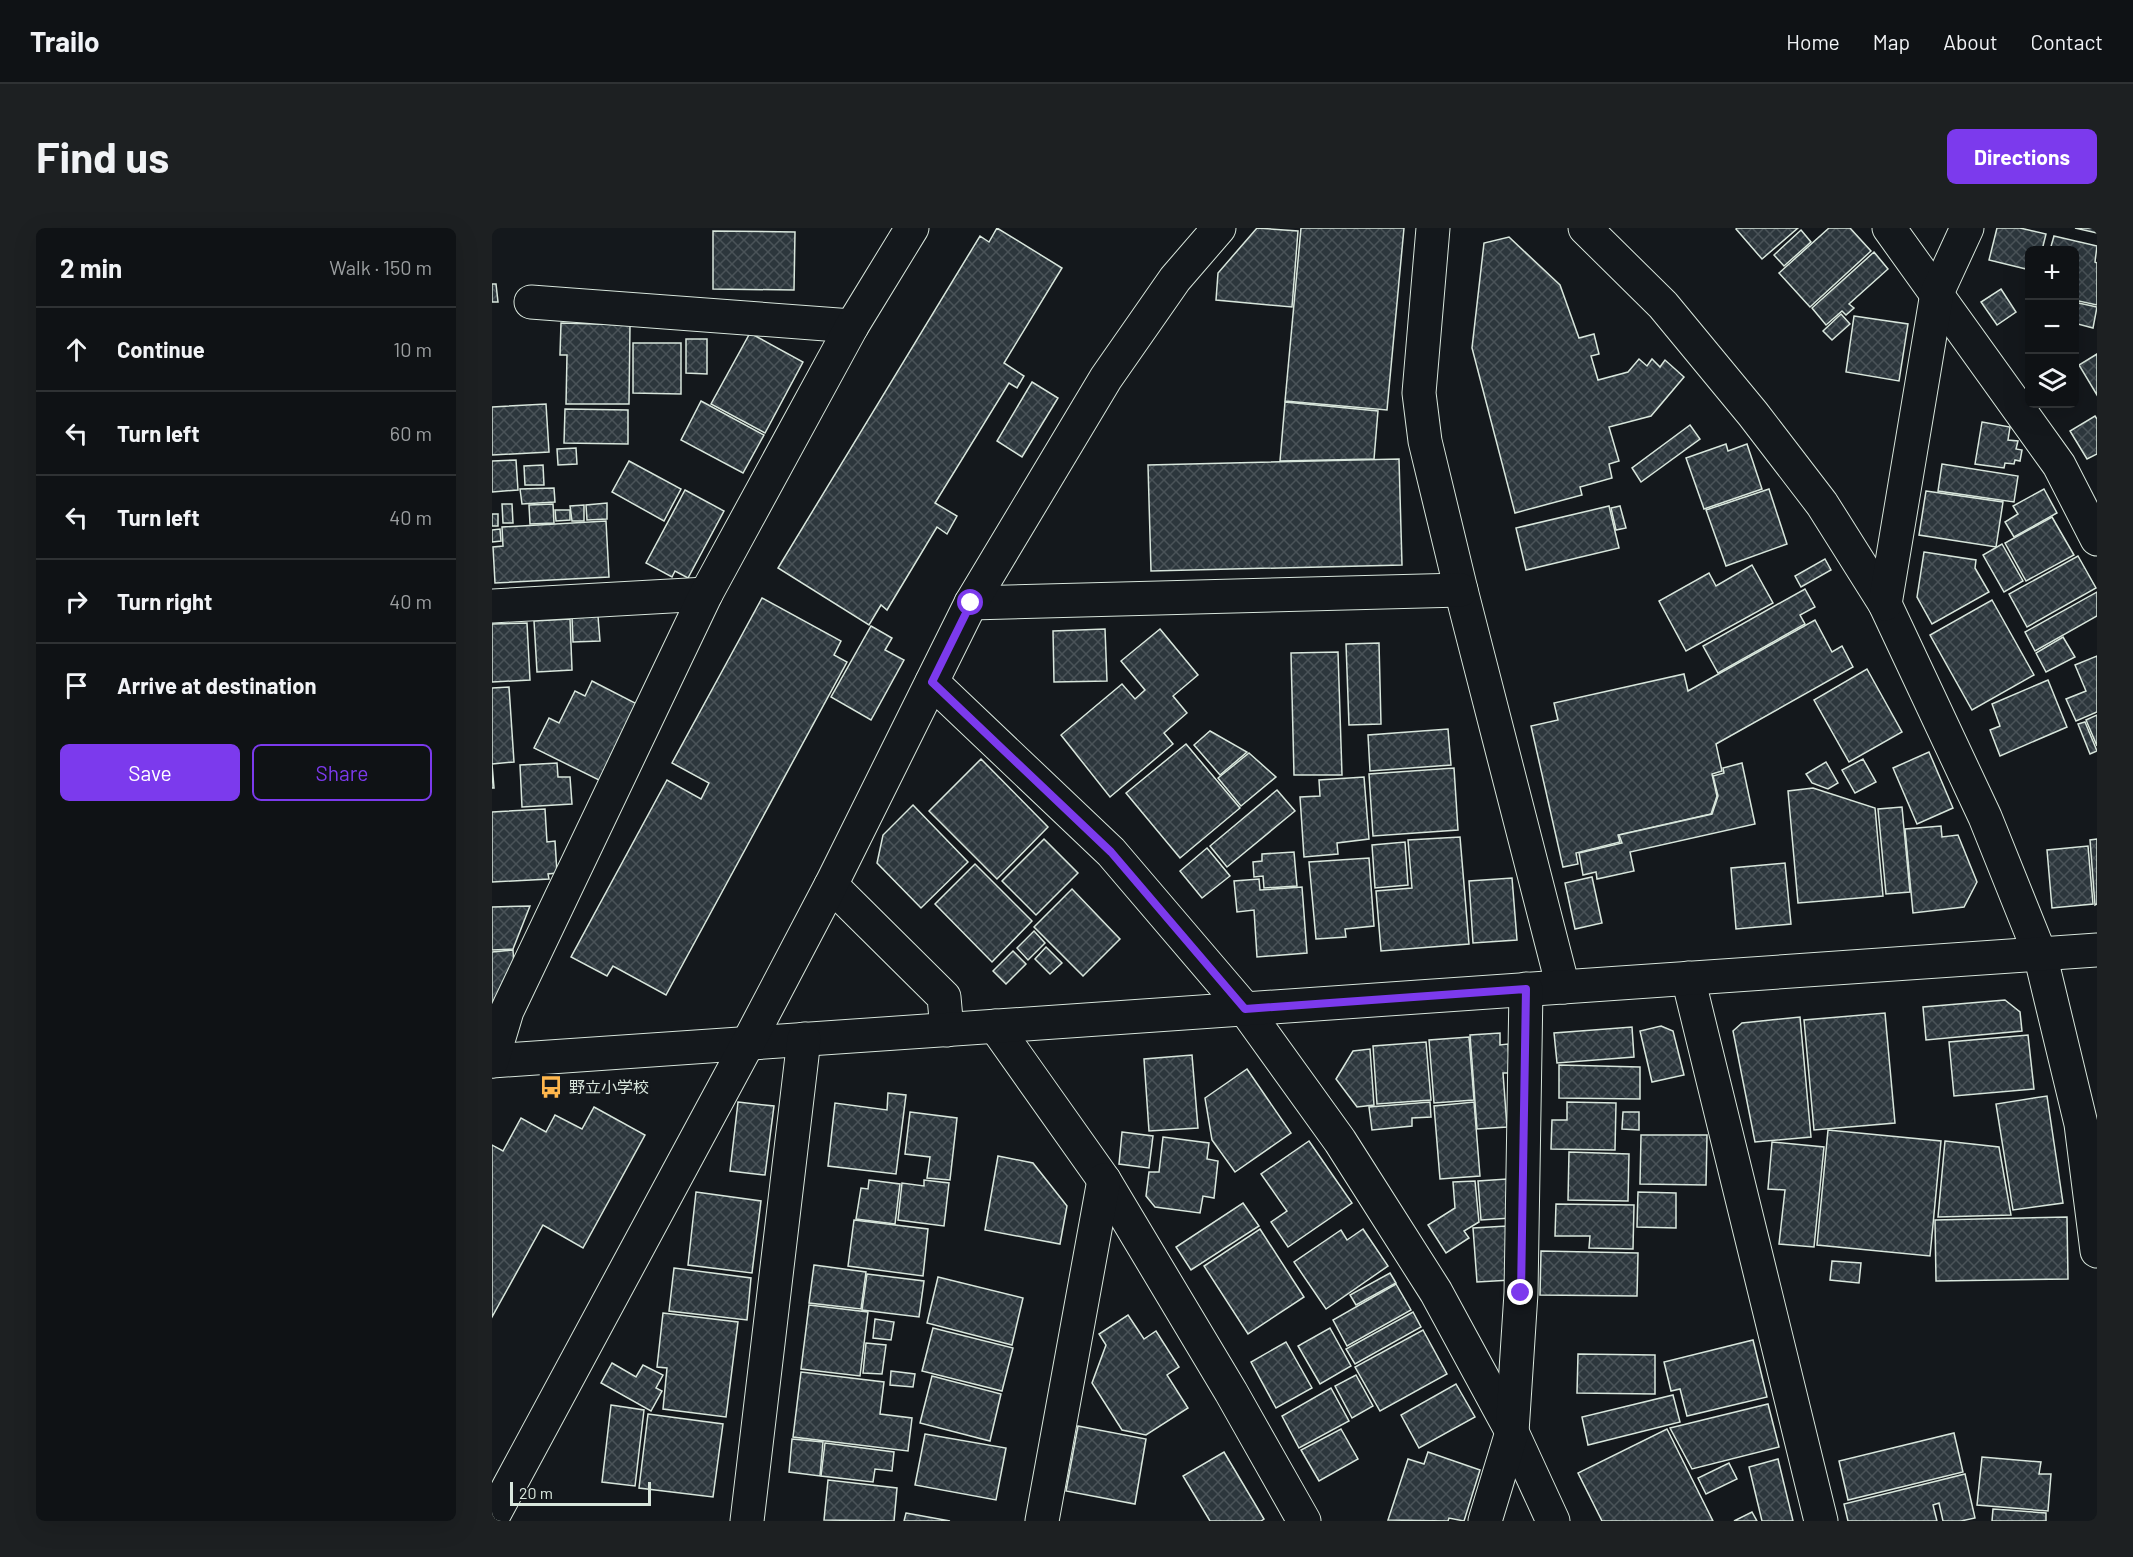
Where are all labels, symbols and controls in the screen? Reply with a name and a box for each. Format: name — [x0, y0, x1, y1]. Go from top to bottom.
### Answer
text: Trailo — [30, 24, 100, 58]
text: Home — [1786, 29, 1840, 54]
text: Map — [1873, 29, 1910, 54]
text: About — [1943, 29, 1998, 54]
text: Contact — [2031, 29, 2103, 54]
button: Directions — [1947, 129, 2097, 184]
text: Find us — [36, 131, 169, 181]
map controls — [2025, 246, 2079, 408]
button: + — [2025, 246, 2079, 300]
text: 2 min — [60, 252, 122, 283]
text: Walk · 150 m — [329, 255, 432, 279]
button: − — [2025, 300, 2079, 354]
icon: ahead — [60, 333, 93, 366]
text: Continue — [117, 336, 205, 362]
text: 10 m — [393, 337, 432, 361]
button: layers — [2025, 354, 2079, 408]
icon: left — [60, 417, 93, 450]
text: Turn left — [117, 420, 200, 446]
text: 60 m — [390, 421, 432, 445]
icon: left — [60, 501, 93, 534]
text: Turn left — [117, 504, 200, 530]
text: 40 m — [389, 505, 432, 529]
icon: right — [60, 585, 93, 618]
text: Turn right — [117, 588, 212, 614]
text: 40 m — [389, 589, 432, 613]
route start — [957, 589, 983, 615]
icon: arrive — [60, 669, 93, 702]
text: Arrive at destination — [117, 672, 316, 698]
button: Save — [60, 744, 240, 801]
button: Share — [252, 744, 432, 801]
bus stop icon: 野立小学校 — [538, 1074, 564, 1100]
place label: 野立小学校 — [569, 1077, 649, 1096]
route end — [1507, 1279, 1533, 1305]
scale bar — [510, 1479, 651, 1506]
text: 20 m — [519, 1483, 553, 1502]

